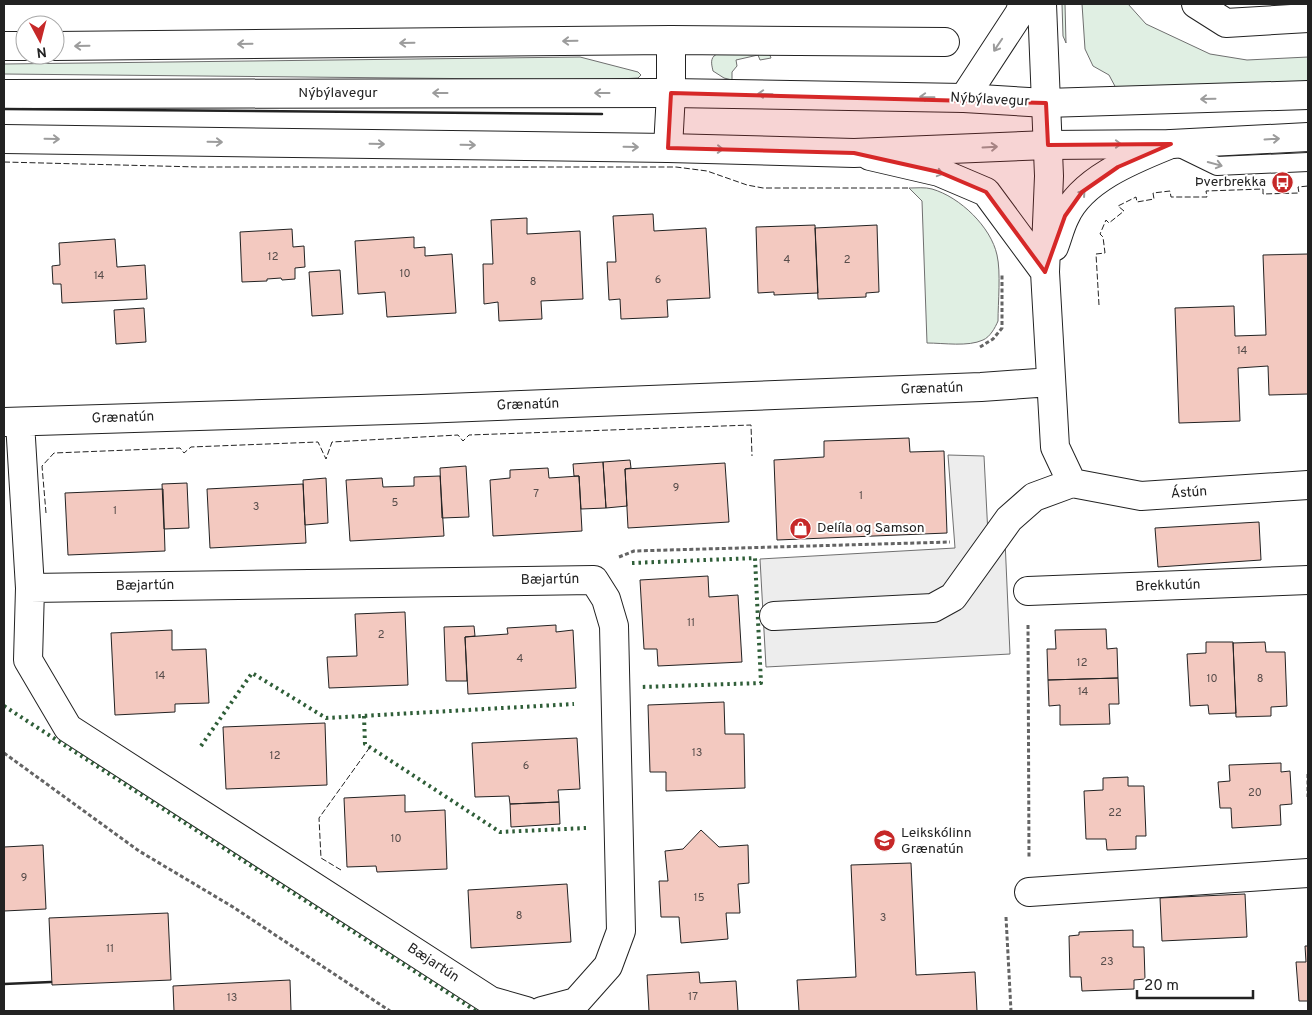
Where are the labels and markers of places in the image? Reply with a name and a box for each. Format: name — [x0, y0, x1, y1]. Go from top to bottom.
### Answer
bus stop icon: Þverbrekka — [1270, 170, 1294, 194]
place label: Þverbrekka — [1195, 174, 1266, 191]
shop icon: Delíla og Samson — [789, 516, 813, 540]
place label: Delíla og Samson — [817, 520, 925, 537]
place label: Leikskólinn Grænatún — [901, 825, 972, 858]
school or university icon: Leikskólinn Grænatún — [873, 829, 897, 853]

